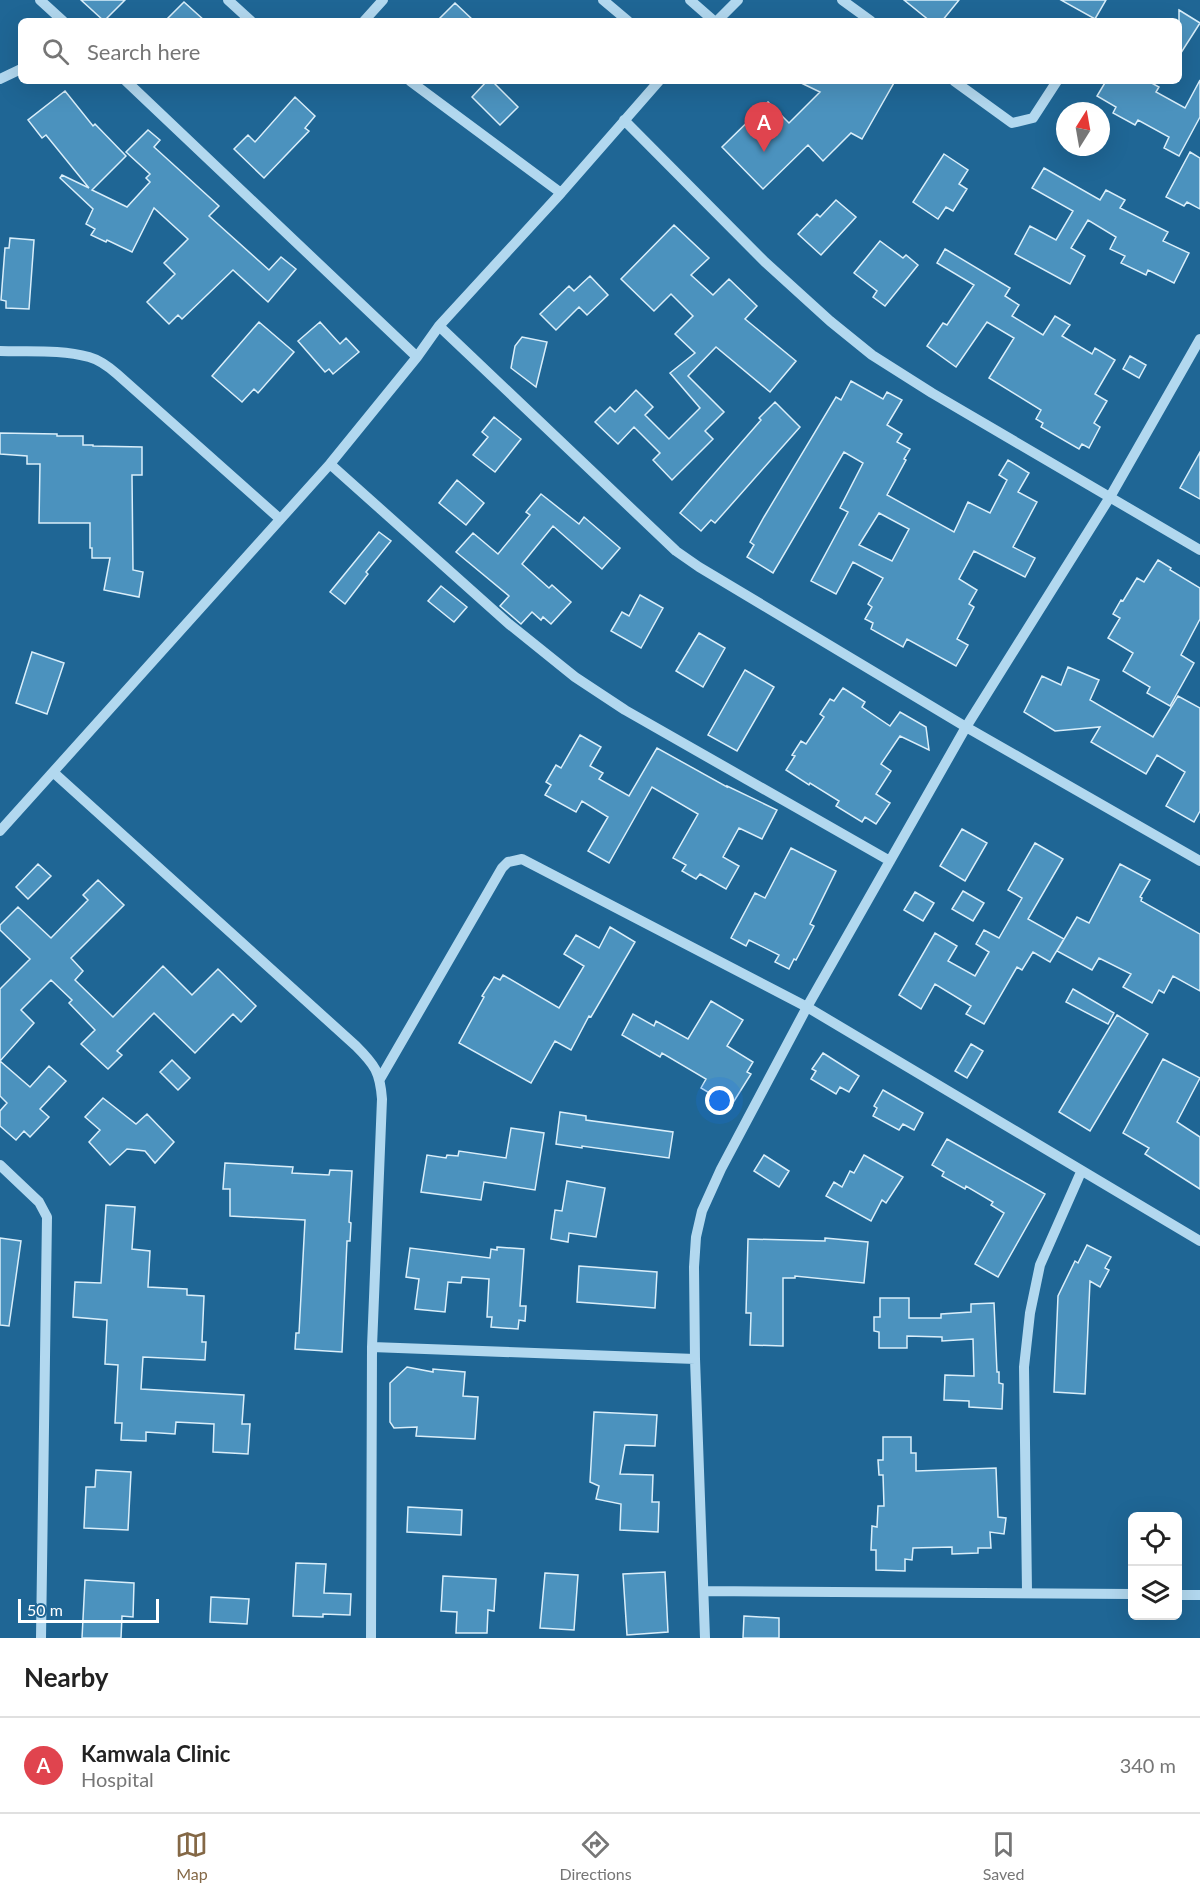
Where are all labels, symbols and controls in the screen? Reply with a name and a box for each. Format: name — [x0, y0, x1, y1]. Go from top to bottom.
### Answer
search box — [18, 18, 1182, 84]
icon: search — [39, 35, 72, 68]
text: Search here — [87, 38, 200, 65]
pin: A — [744, 102, 783, 152]
north arrow — [1056, 102, 1110, 156]
your location — [705, 1086, 734, 1115]
map controls — [1128, 1512, 1182, 1620]
button: locate — [1128, 1512, 1182, 1566]
button: layers — [1128, 1566, 1182, 1620]
scale bar — [18, 1596, 159, 1624]
text: 50 m — [27, 1600, 63, 1619]
text: Nearby — [24, 1661, 109, 1693]
text: Kamwala Clinic — [81, 1740, 230, 1767]
text: A — [37, 1753, 50, 1777]
text: 340 m — [1120, 1753, 1176, 1777]
text: Hospital — [81, 1767, 154, 1791]
tab: Map — [175, 1828, 208, 1883]
tab: Directions — [559, 1828, 632, 1883]
tab: Saved — [983, 1828, 1024, 1883]

